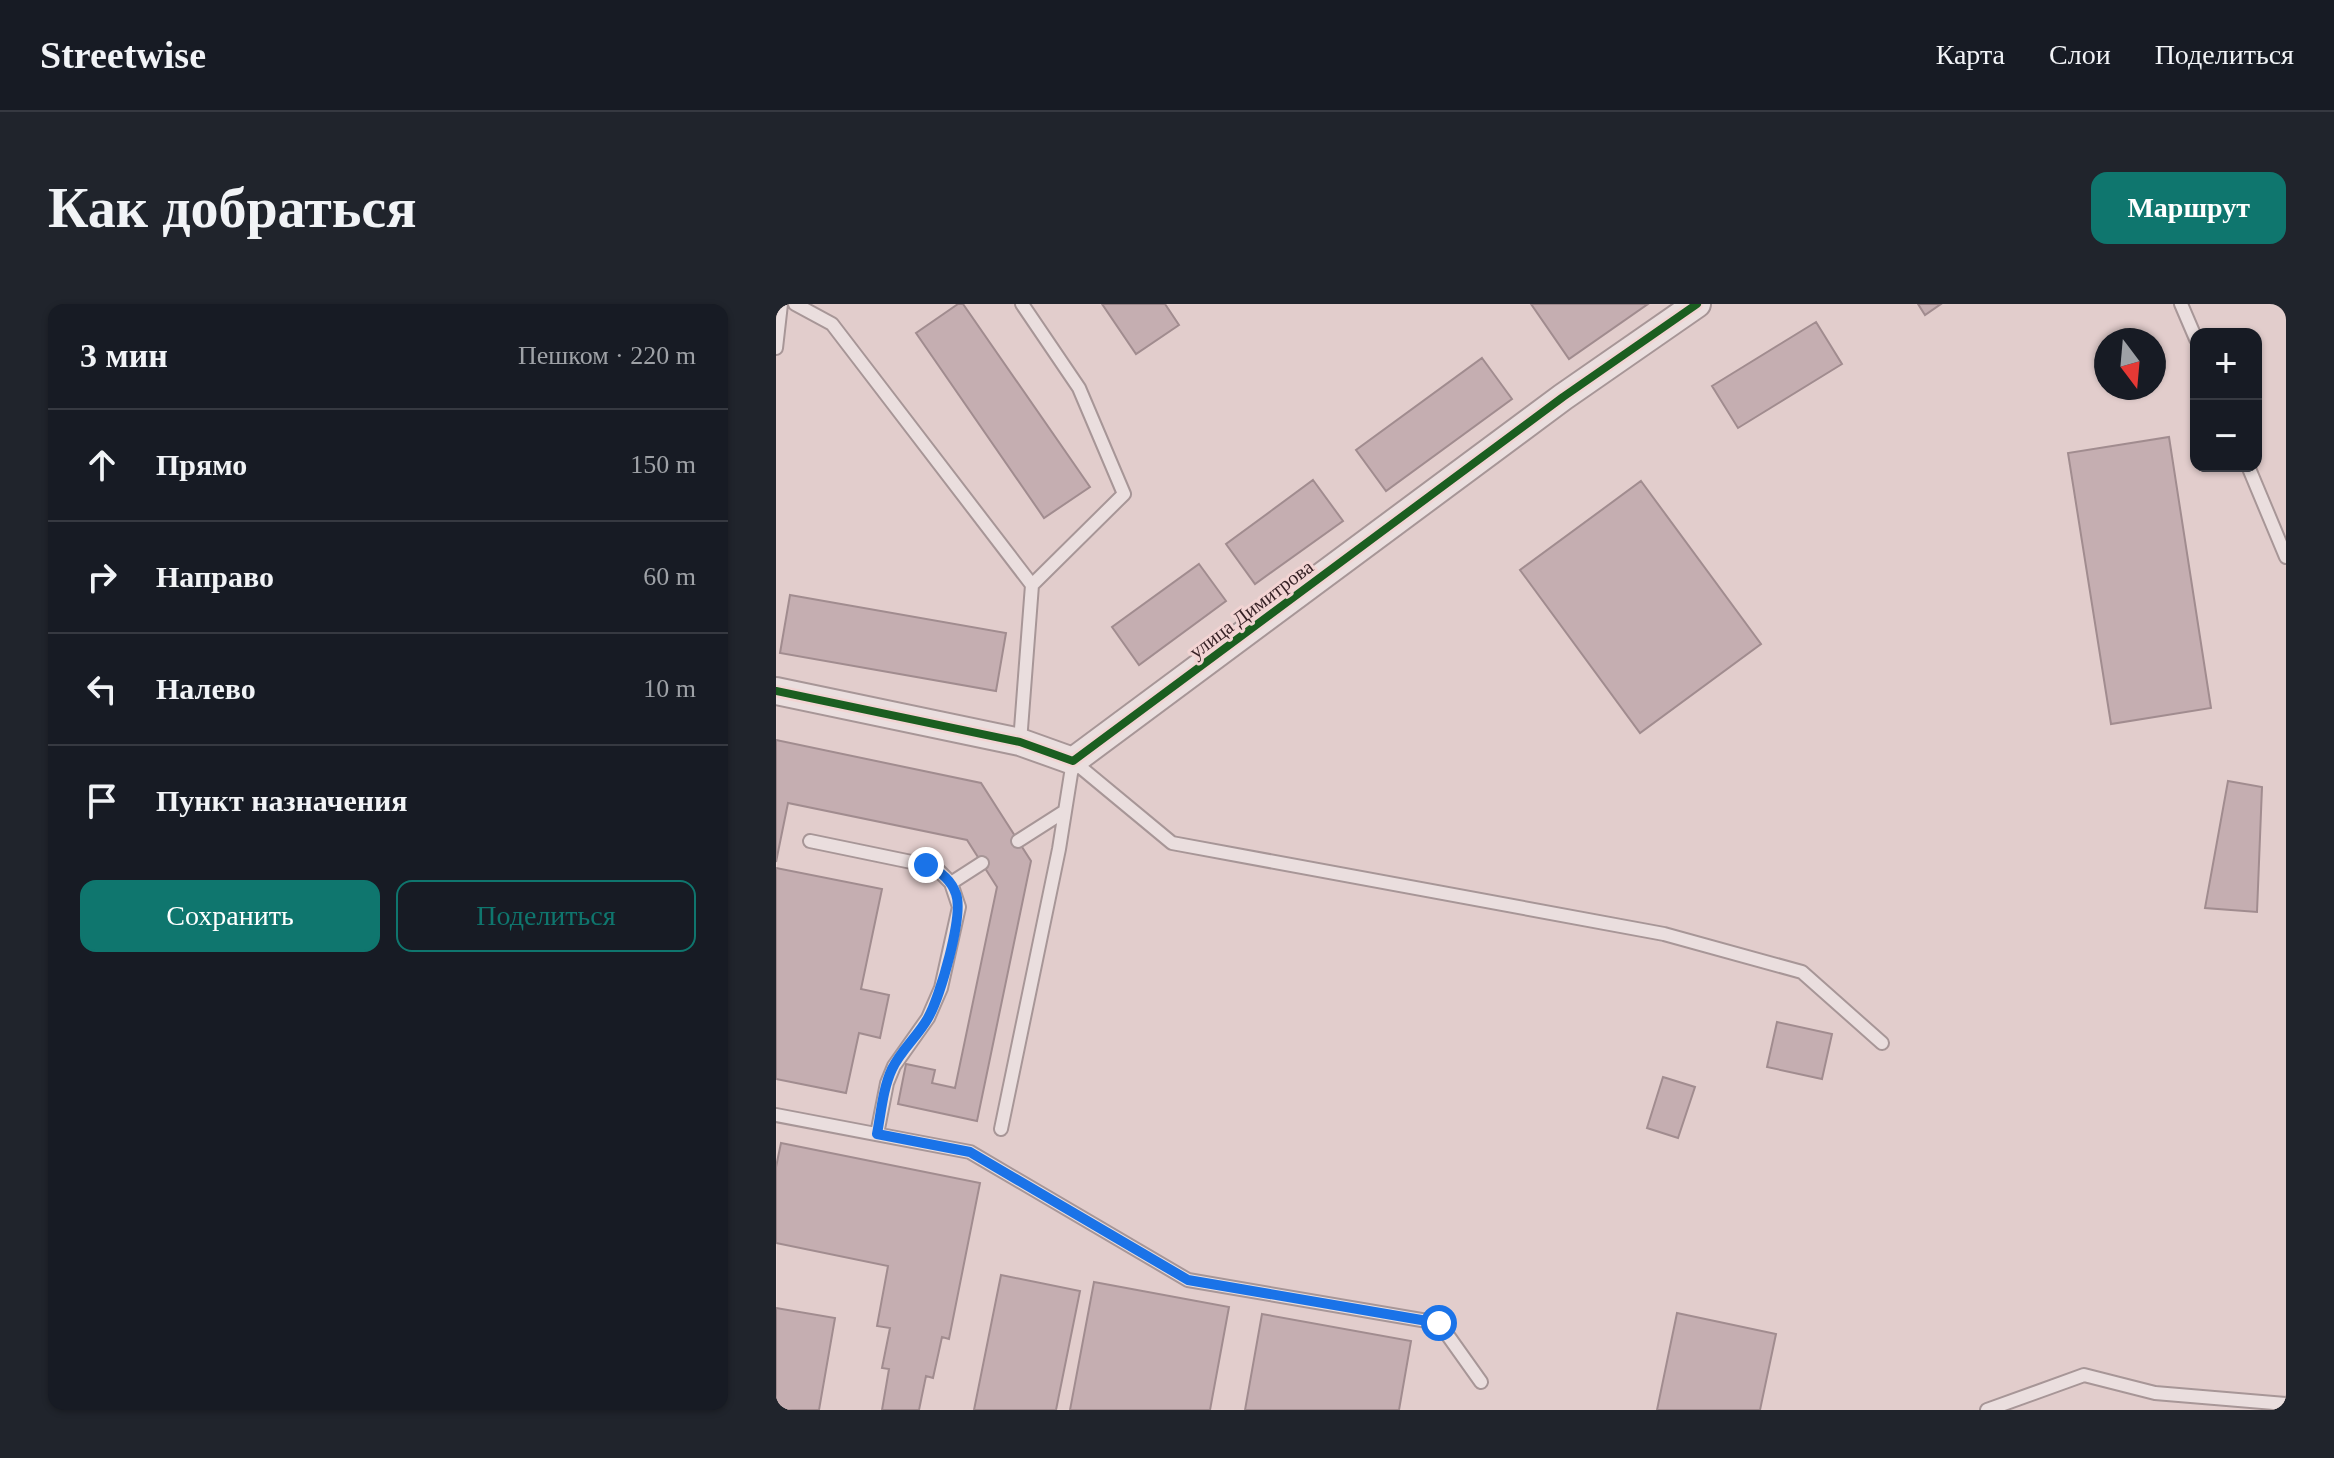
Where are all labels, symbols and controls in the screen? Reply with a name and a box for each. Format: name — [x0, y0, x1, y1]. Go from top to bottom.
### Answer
text: Streetwise — [40, 34, 206, 76]
text: Карта — [1936, 39, 2005, 70]
text: Слои — [2049, 39, 2111, 70]
text: Поделиться — [2155, 39, 2294, 70]
button: Маршрут — [2091, 172, 2286, 244]
text: Как добраться — [48, 177, 416, 239]
north arrow — [2094, 328, 2166, 400]
map controls — [2190, 328, 2262, 472]
button: + — [2190, 328, 2262, 400]
text: 3 мин — [80, 337, 168, 374]
text: Пешком · 220 m — [518, 341, 696, 370]
button: − — [2190, 400, 2262, 472]
icon: ahead — [80, 443, 124, 487]
text: Прямо — [156, 448, 247, 481]
text: 150 m — [630, 450, 696, 479]
icon: right — [80, 555, 124, 599]
street label: улица Димитрова — [1185, 555, 1318, 663]
text: Направо — [156, 560, 274, 593]
text: 60 m — [643, 562, 696, 591]
icon: left — [80, 667, 124, 711]
text: Налево — [156, 672, 256, 705]
text: 10 m — [643, 674, 696, 703]
icon: arrive — [80, 779, 124, 823]
text: Пункт назначения — [156, 784, 408, 817]
route end — [908, 847, 944, 883]
button: Сохранить — [80, 880, 380, 952]
button: Поделиться — [396, 880, 696, 952]
route start — [1421, 1305, 1457, 1341]

